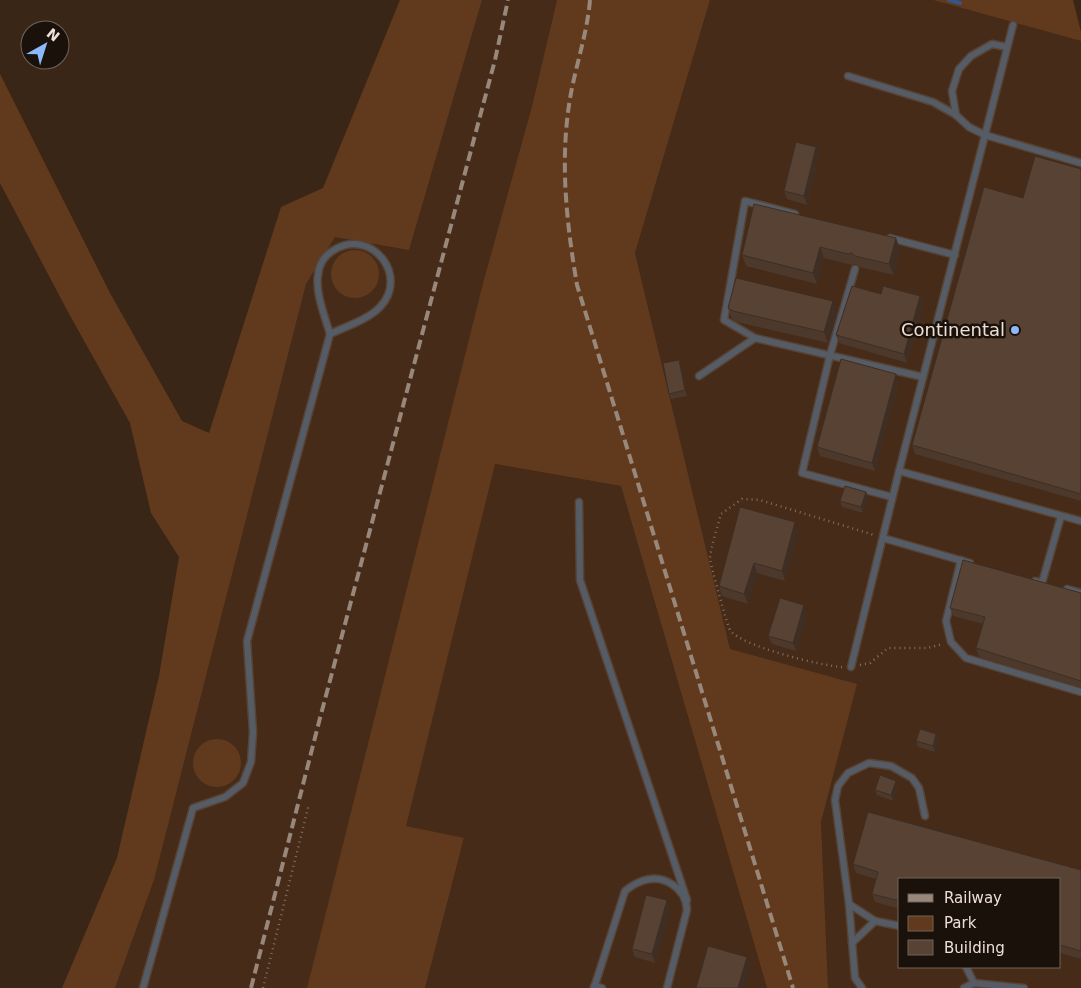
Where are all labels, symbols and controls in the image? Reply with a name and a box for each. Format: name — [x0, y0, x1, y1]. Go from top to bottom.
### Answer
north arrow — [20, 20, 70, 70]
text: N — [44, 25, 63, 45]
place label: Continental — [901, 319, 1005, 340]
marker: Continental — [1009, 324, 1021, 336]
legend — [898, 878, 1061, 968]
text: Railway — [944, 889, 1002, 907]
text: Park — [944, 914, 977, 932]
text: Building — [944, 939, 1005, 957]

